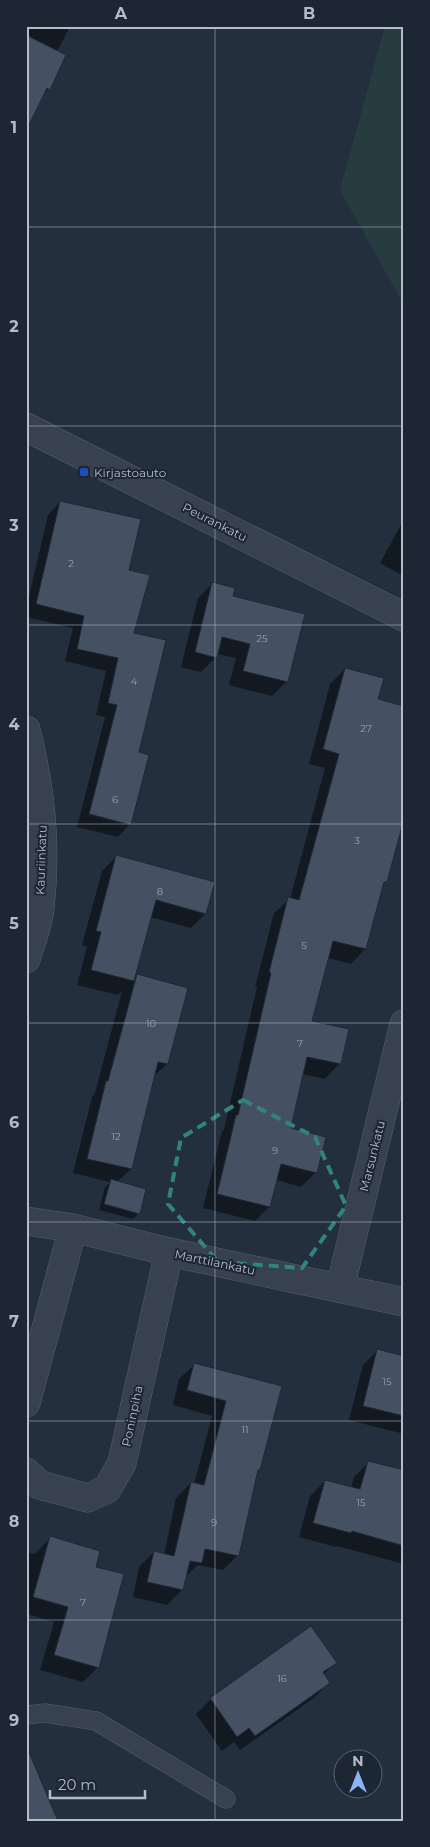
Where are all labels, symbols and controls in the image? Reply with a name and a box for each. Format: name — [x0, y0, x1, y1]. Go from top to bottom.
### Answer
text: A — [114, 4, 128, 23]
text: B — [303, 4, 315, 23]
text: 1 — [11, 118, 17, 137]
text: 2 — [9, 317, 19, 336]
place label: Kirjastoauto — [94, 465, 166, 480]
marker: Kirjastoauto — [78, 466, 90, 478]
street label: Peurankatu — [180, 499, 250, 545]
text: 3 — [8, 516, 19, 535]
house number: 2 — [68, 557, 74, 570]
house number: 25 — [256, 632, 268, 645]
house number: 4 — [131, 675, 138, 688]
text: 4 — [8, 715, 20, 734]
house number: 27 — [360, 722, 372, 735]
house number: 6 — [112, 793, 118, 806]
street label: Kauriinkatu — [32, 825, 50, 895]
house number: 3 — [354, 834, 360, 847]
house number: 8 — [157, 885, 163, 898]
text: 5 — [9, 914, 19, 933]
house number: 5 — [301, 939, 307, 952]
house number: 10 — [146, 1017, 156, 1030]
house number: 7 — [297, 1037, 303, 1050]
text: 6 — [9, 1113, 19, 1132]
street label: Marsunkatu — [356, 1119, 388, 1193]
house number: 12 — [111, 1130, 121, 1143]
house number: 9 — [272, 1144, 278, 1157]
street label: Marttilankatu — [173, 1246, 257, 1278]
text: 7 — [9, 1312, 19, 1331]
house number: 15 — [382, 1375, 392, 1388]
street label: Poninpiha — [118, 1384, 146, 1448]
house number: 11 — [241, 1423, 249, 1436]
house number: 15 — [356, 1496, 366, 1509]
text: 8 — [9, 1512, 19, 1531]
house number: 9 — [211, 1516, 217, 1529]
house number: 7 — [80, 1596, 86, 1609]
house number: 16 — [277, 1672, 287, 1685]
text: 9 — [9, 1711, 19, 1730]
north arrow — [332, 1750, 382, 1800]
text: N — [352, 1752, 364, 1770]
scale bar — [50, 1767, 145, 1799]
text: 20 m — [58, 1775, 96, 1794]

